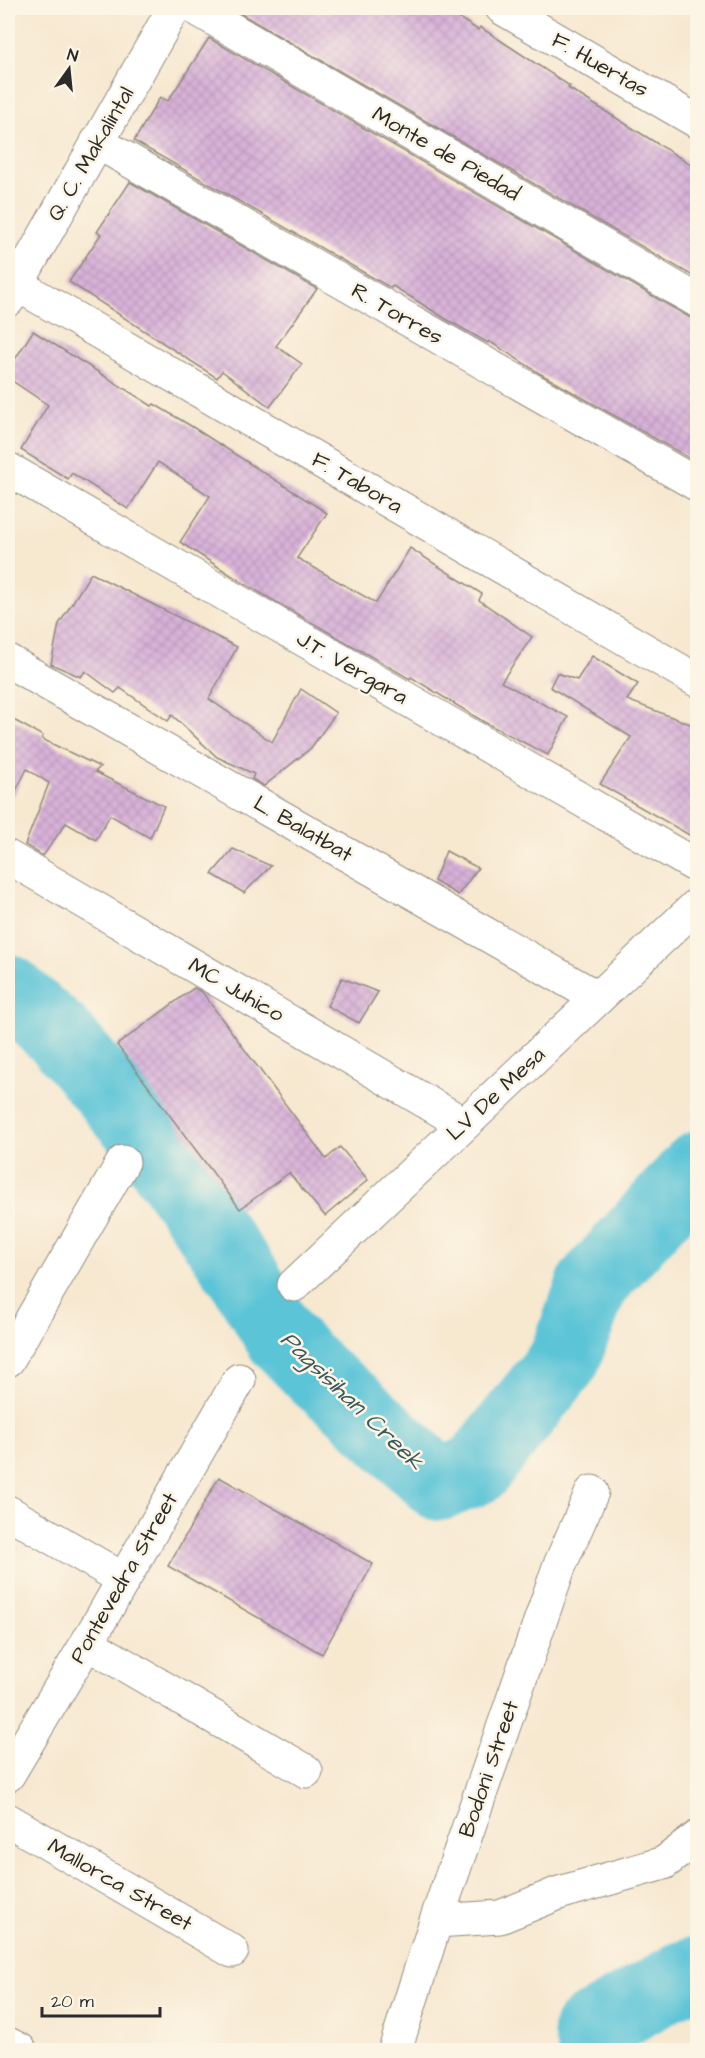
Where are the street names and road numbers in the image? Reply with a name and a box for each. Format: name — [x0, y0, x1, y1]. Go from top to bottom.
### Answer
street label: F. Huertas — [546, 25, 654, 105]
street label: Q. C. Makalintal — [40, 81, 142, 227]
street label: Monte de Piedad — [366, 99, 526, 209]
street label: R. Torres — [346, 275, 448, 353]
street label: F. Tabora — [306, 445, 408, 521]
street label: J.T. Vergara — [290, 624, 413, 713]
street label: L. Balatbat — [248, 788, 358, 870]
street label: MC Juhico — [182, 950, 290, 1030]
street label: LV De Mesa — [440, 1040, 552, 1148]
street label: Pontevedra Street — [62, 1487, 186, 1669]
street label: Bodoni Street — [451, 1696, 527, 1842]
street label: Mallorca Street — [42, 1831, 198, 1939]

